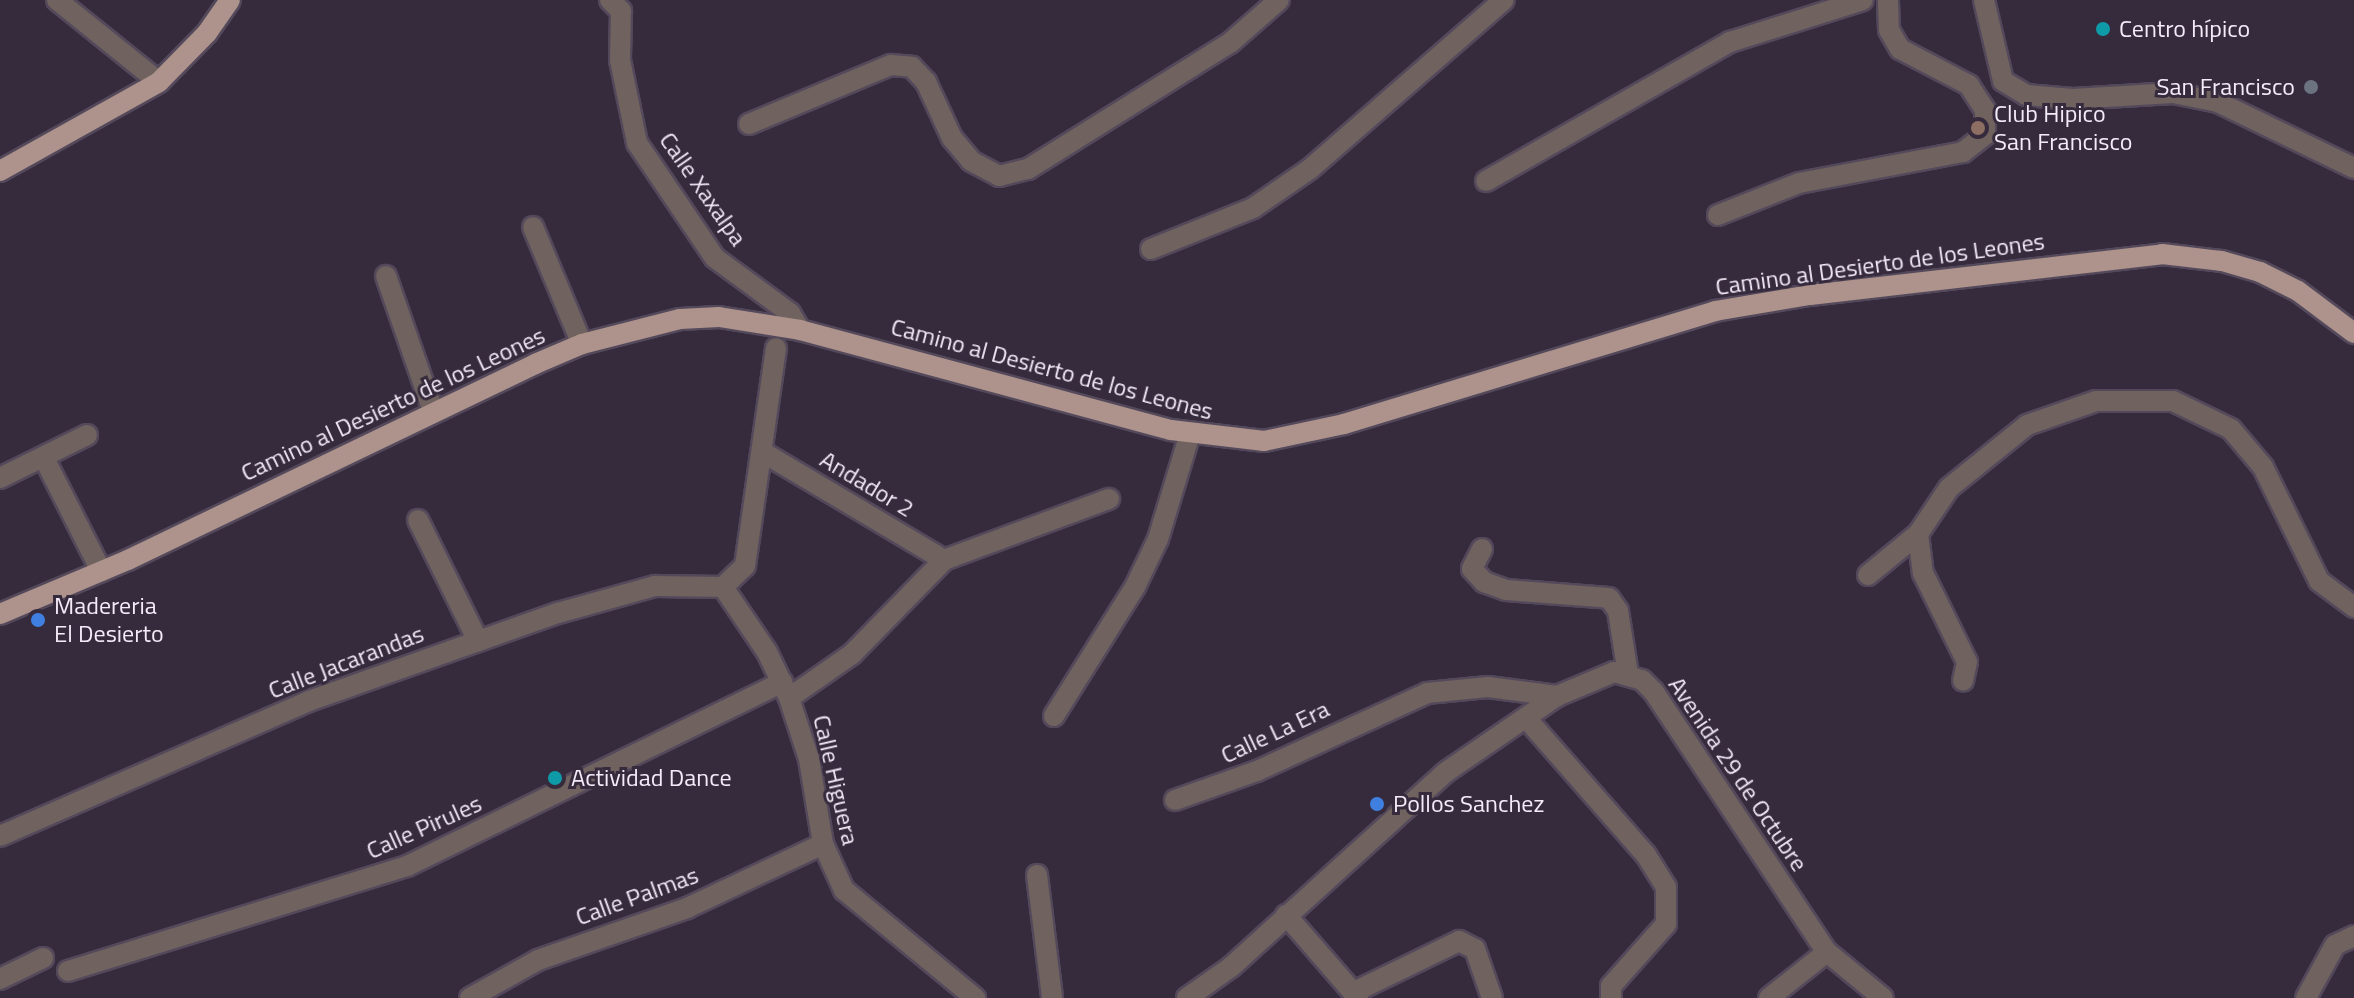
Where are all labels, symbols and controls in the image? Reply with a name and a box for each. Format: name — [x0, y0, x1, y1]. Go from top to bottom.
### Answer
place label: Centro hípico — [2119, 15, 2250, 43]
marker: Centro hípico — [2094, 20, 2112, 38]
place label: San Francisco — [2157, 73, 2295, 101]
marker: San Francisco — [2302, 78, 2320, 96]
place label: Club Hipico San Francisco — [1994, 100, 2132, 156]
marker: Club Hipico San Francisco — [1969, 119, 1987, 137]
street label: Calle Xaxalpa — [653, 127, 753, 251]
street label: Camino al Desierto de los Leones — [1714, 227, 2046, 301]
street label: Camino al Desierto de los Leones — [888, 312, 1216, 426]
street label: Camino al Desierto de los Leones — [236, 321, 550, 487]
street label: Andador 2 — [815, 445, 919, 523]
place label: Madereria El Desierto — [54, 592, 164, 648]
marker: Madereria El Desierto — [29, 611, 47, 629]
street label: Calle Jacarandas — [264, 619, 428, 705]
street label: Avenida 29 de Octubre — [1662, 671, 1814, 877]
street label: Calle La Era — [1216, 694, 1334, 770]
street label: Calle Higuera — [807, 712, 865, 848]
place label: Actividad Dance — [571, 764, 732, 792]
marker: Actividad Dance — [546, 769, 564, 787]
street label: Calle Pirules — [362, 789, 486, 865]
place label: Pollos Sanchez — [1393, 790, 1544, 818]
marker: Pollos Sanchez — [1368, 795, 1386, 813]
street label: Calle Palmas — [572, 860, 702, 932]

